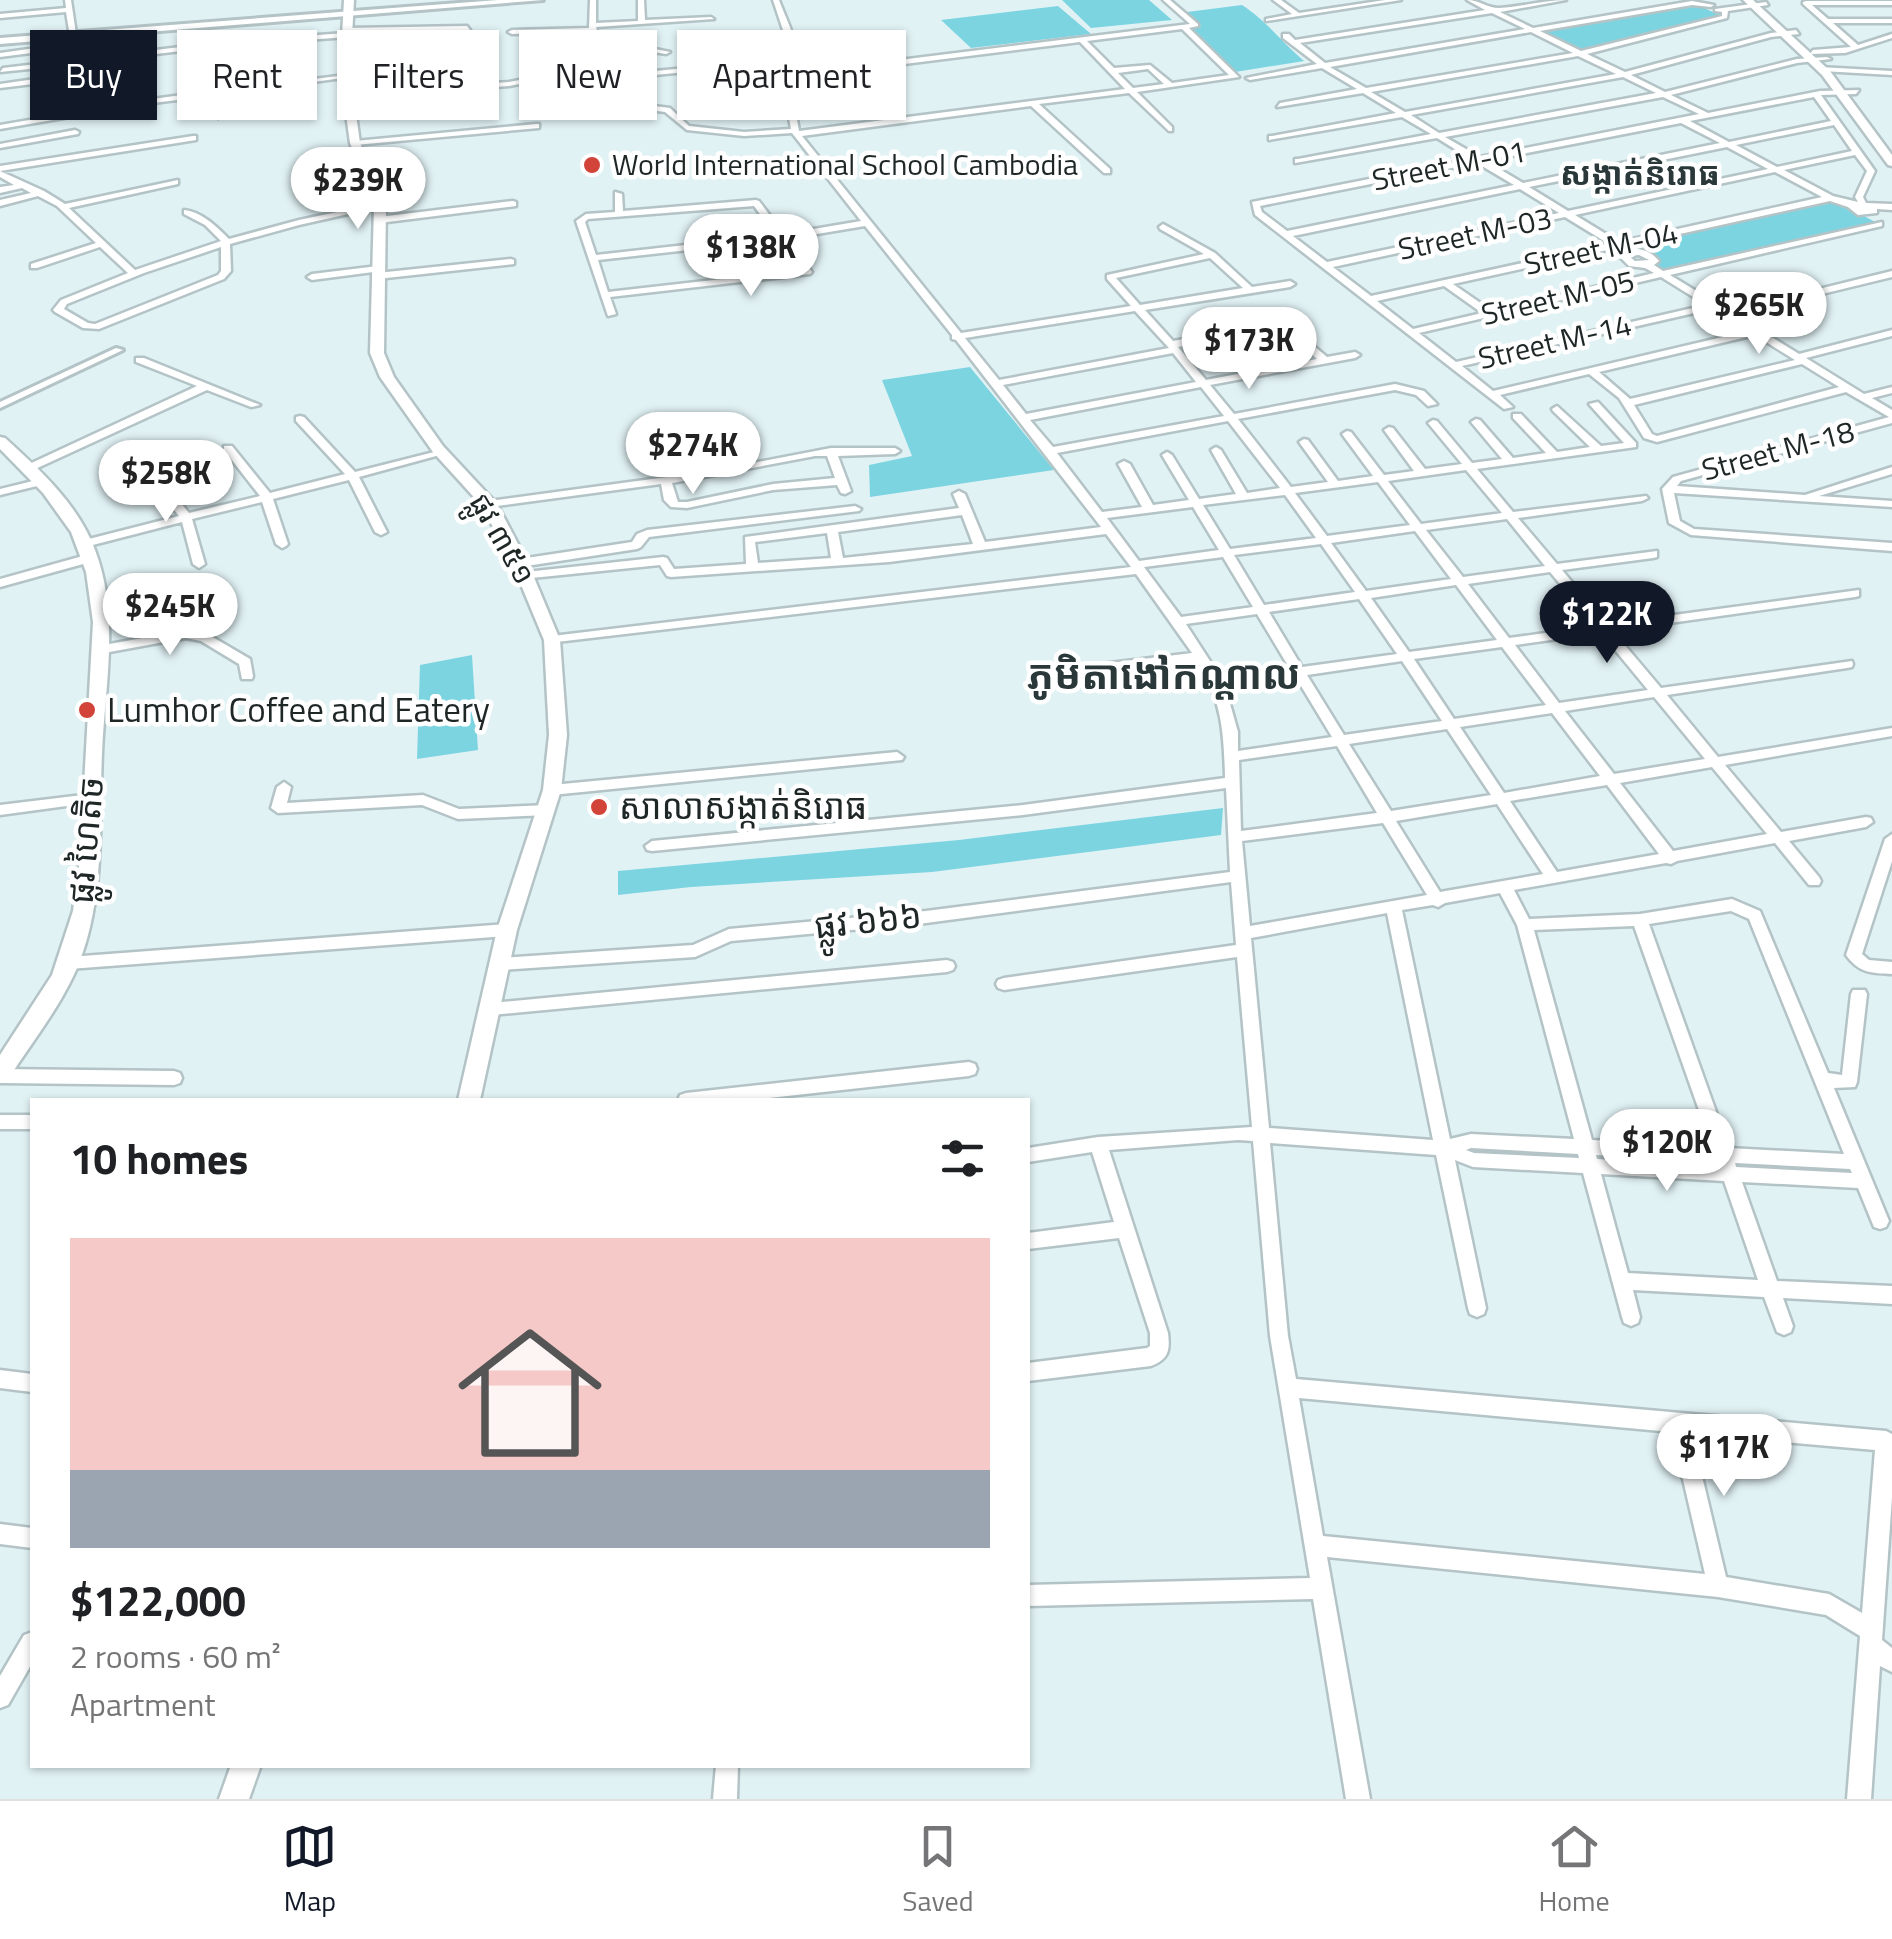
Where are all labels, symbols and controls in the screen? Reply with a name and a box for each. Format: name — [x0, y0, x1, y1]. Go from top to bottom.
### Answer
chip: Buy — [30, 30, 157, 120]
chip: Rent — [177, 30, 317, 120]
chip: Filters — [337, 30, 499, 120]
chip: New — [519, 30, 657, 120]
chip: Apartment — [677, 30, 906, 120]
street label: Street M-01 — [1368, 128, 1530, 202]
place label: World International School Cambodia — [612, 141, 1078, 187]
pin: $239K — [288, 147, 428, 232]
district label: សង្កាត់និរោធ — [1560, 149, 1720, 197]
marker: World International School Cambodia — [581, 154, 603, 176]
text: $239K — [313, 155, 403, 203]
street label: Street M-03 — [1394, 194, 1556, 272]
street label: Street M-04 — [1520, 209, 1682, 287]
pin: $138K — [681, 214, 821, 299]
text: $138K — [706, 222, 796, 270]
street label: Street M-05 — [1477, 257, 1639, 337]
pin: $265K — [1689, 272, 1829, 357]
text: $265K — [1714, 280, 1804, 328]
street label: Street M-14 — [1474, 301, 1636, 381]
pin: $173K — [1179, 307, 1319, 392]
text: $173K — [1204, 315, 1294, 363]
street label: Street M-18 — [1696, 408, 1859, 492]
pin: $274K — [623, 412, 763, 497]
text: $274K — [648, 420, 738, 468]
pin: $258K — [96, 440, 236, 525]
text: $258K — [121, 448, 211, 496]
street label: ផ្លូវ ៣៥១ — [455, 484, 548, 595]
pin: $245K — [100, 573, 240, 658]
text: $245K — [125, 581, 215, 629]
pin: $122K — [1537, 581, 1677, 666]
text: $122K — [1562, 589, 1652, 637]
district label: ភូមិតាងៅកណ្តាល — [1027, 644, 1301, 705]
place label: Lumhor Coffee and Eatery — [107, 682, 490, 736]
marker: Lumhor Coffee and Eatery — [76, 699, 98, 721]
street label: ផ្លូវ ហៃតិច — [53, 774, 123, 906]
place label: សាលាសង្កាត់និរោធ — [619, 779, 867, 833]
marker: សាលាសង្កាត់និរោធ — [588, 796, 610, 818]
street label: ផ្លូវ ៦៦៦ — [811, 888, 925, 958]
pin: $120K — [1597, 1109, 1737, 1194]
text: $120K — [1622, 1117, 1712, 1165]
text: 10 homes — [70, 1126, 248, 1190]
icon: filters — [935, 1131, 990, 1186]
icon: home — [440, 1303, 620, 1483]
pin: $117K — [1654, 1414, 1794, 1499]
text: $117K — [1679, 1422, 1769, 1470]
text: $122,000 — [70, 1568, 246, 1632]
text: 2 rooms · 60 m² — [70, 1632, 281, 1680]
text: Apartment — [70, 1680, 216, 1728]
tab: Map — [282, 1819, 337, 1922]
tab: Saved — [902, 1819, 974, 1922]
tab: Home — [1538, 1819, 1610, 1922]

